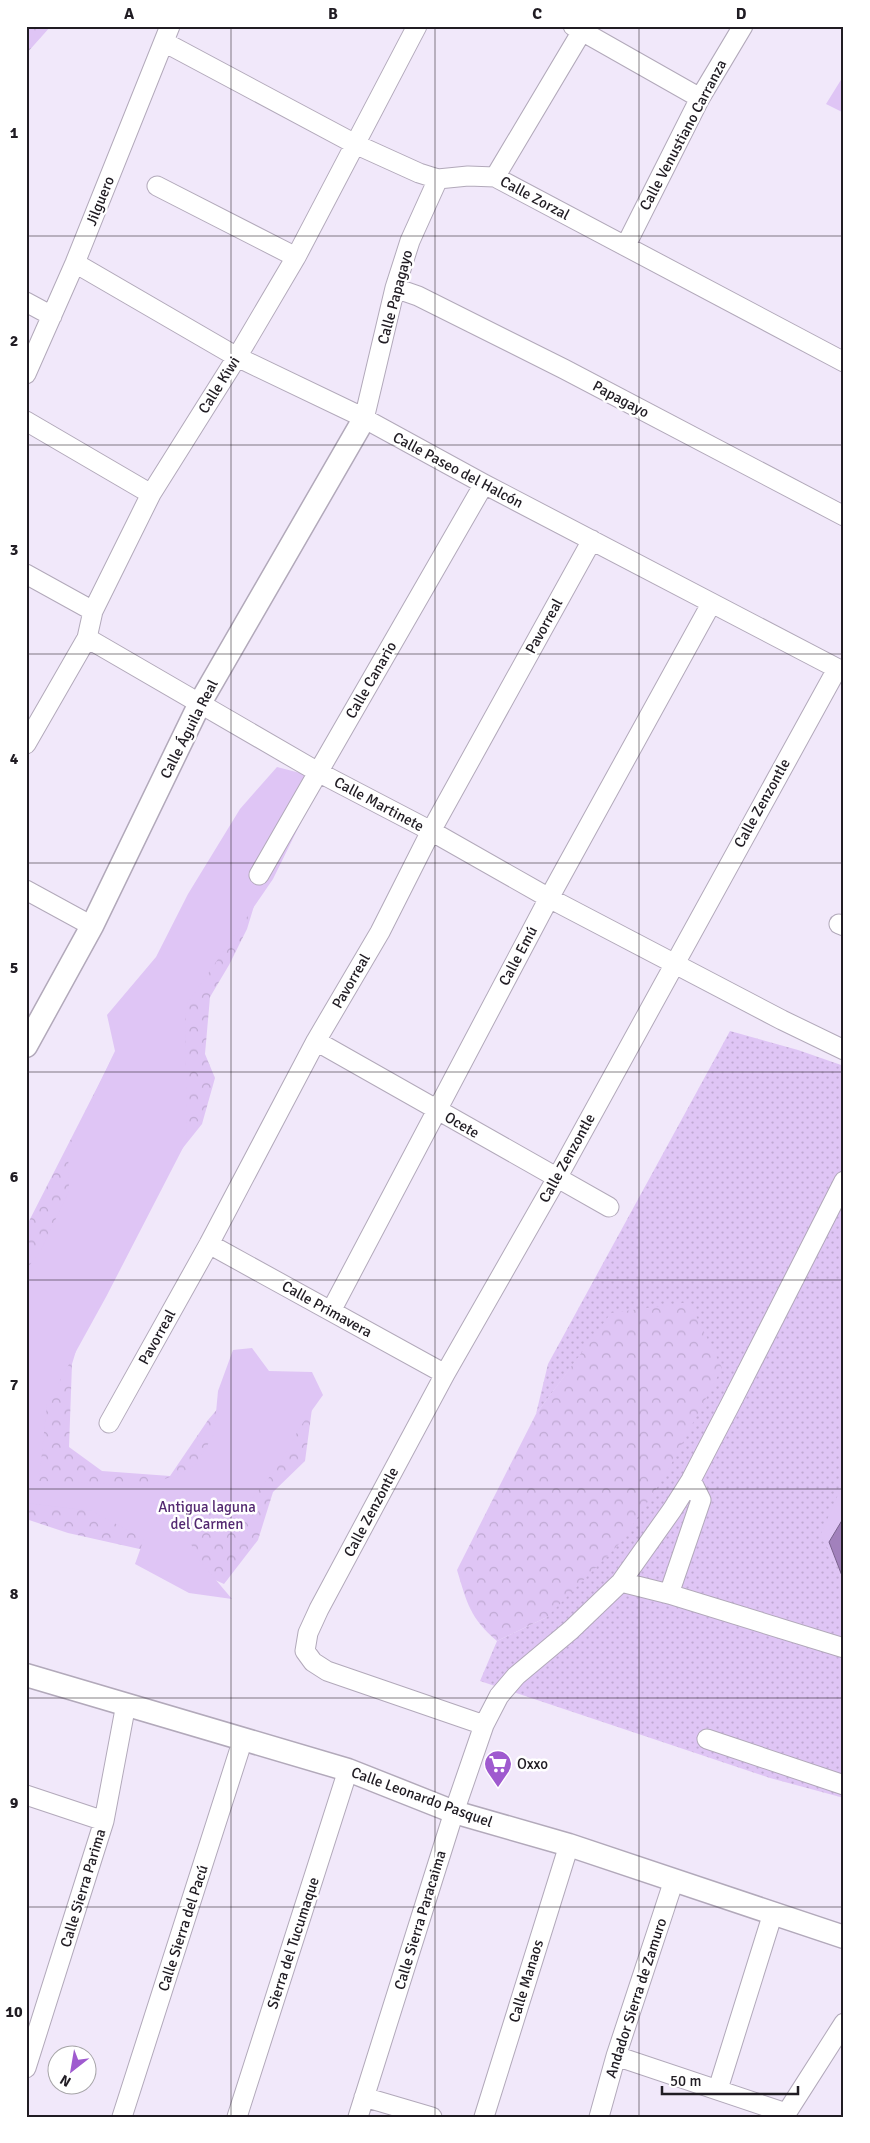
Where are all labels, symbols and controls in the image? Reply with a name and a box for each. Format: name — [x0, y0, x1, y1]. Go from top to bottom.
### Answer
text: A — [124, 4, 135, 24]
text: B — [328, 4, 338, 24]
text: C — [532, 4, 542, 24]
text: D — [736, 4, 747, 24]
street label: Calle Venustiano Carranza — [636, 57, 730, 213]
text: 1 — [10, 123, 19, 143]
street label: Calle Zorzal — [497, 172, 573, 224]
street label: Jilguero — [82, 173, 118, 228]
street label: Calle Papagayo — [374, 248, 416, 346]
text: 2 — [10, 331, 18, 351]
street label: Calle Kiwi — [194, 353, 244, 417]
street label: Papagayo — [590, 377, 652, 421]
street label: Calle Paseo del Halcón — [390, 428, 526, 512]
text: 3 — [10, 540, 18, 560]
street label: Pavorreal — [522, 595, 566, 657]
street label: Calle Canario — [342, 638, 400, 722]
street label: Calle Águila Real — [155, 676, 222, 782]
text: 4 — [10, 749, 19, 769]
street label: Calle Zenzontle — [730, 755, 794, 851]
street label: Calle Martinete — [331, 773, 427, 835]
street label: Calle Emú — [495, 923, 541, 989]
street label: Pavorreal — [328, 950, 374, 1012]
text: 5 — [10, 958, 18, 978]
street label: Ocete — [441, 1108, 483, 1142]
street label: Calle Zenzontle — [535, 1110, 599, 1206]
text: 6 — [10, 1167, 19, 1187]
street label: Calle Primavera — [279, 1277, 375, 1341]
street label: Pavorreal — [135, 1306, 179, 1368]
text: 7 — [10, 1375, 19, 1395]
street label: Calle Zenzontle — [340, 1464, 402, 1560]
park label: Antigua laguna del Carmen — [158, 1498, 256, 1533]
text: 8 — [10, 1584, 19, 1604]
supermarket icon: Oxxo — [483, 1749, 513, 1788]
place label: Oxxo — [517, 1755, 548, 1773]
street label: Calle Leonardo Pasquel — [349, 1763, 495, 1831]
text: 9 — [10, 1793, 19, 1813]
street label: Calle Sierra Parima — [56, 1827, 110, 1949]
street label: Calle Sierra Paracaima — [390, 1848, 450, 1992]
street label: Calle Sierra del Pacú — [154, 1863, 212, 1993]
street label: Sierra del Tucumaque — [263, 1875, 323, 2011]
street label: Andador Sierra de Zamuro — [602, 1916, 670, 2080]
street label: Calle Manaos — [505, 1937, 547, 2025]
text: 10 — [5, 2002, 23, 2022]
north arrow — [48, 2046, 98, 2096]
scale bar — [662, 2063, 799, 2095]
text: N — [57, 2071, 74, 2091]
text: 50 m — [670, 2072, 701, 2090]

